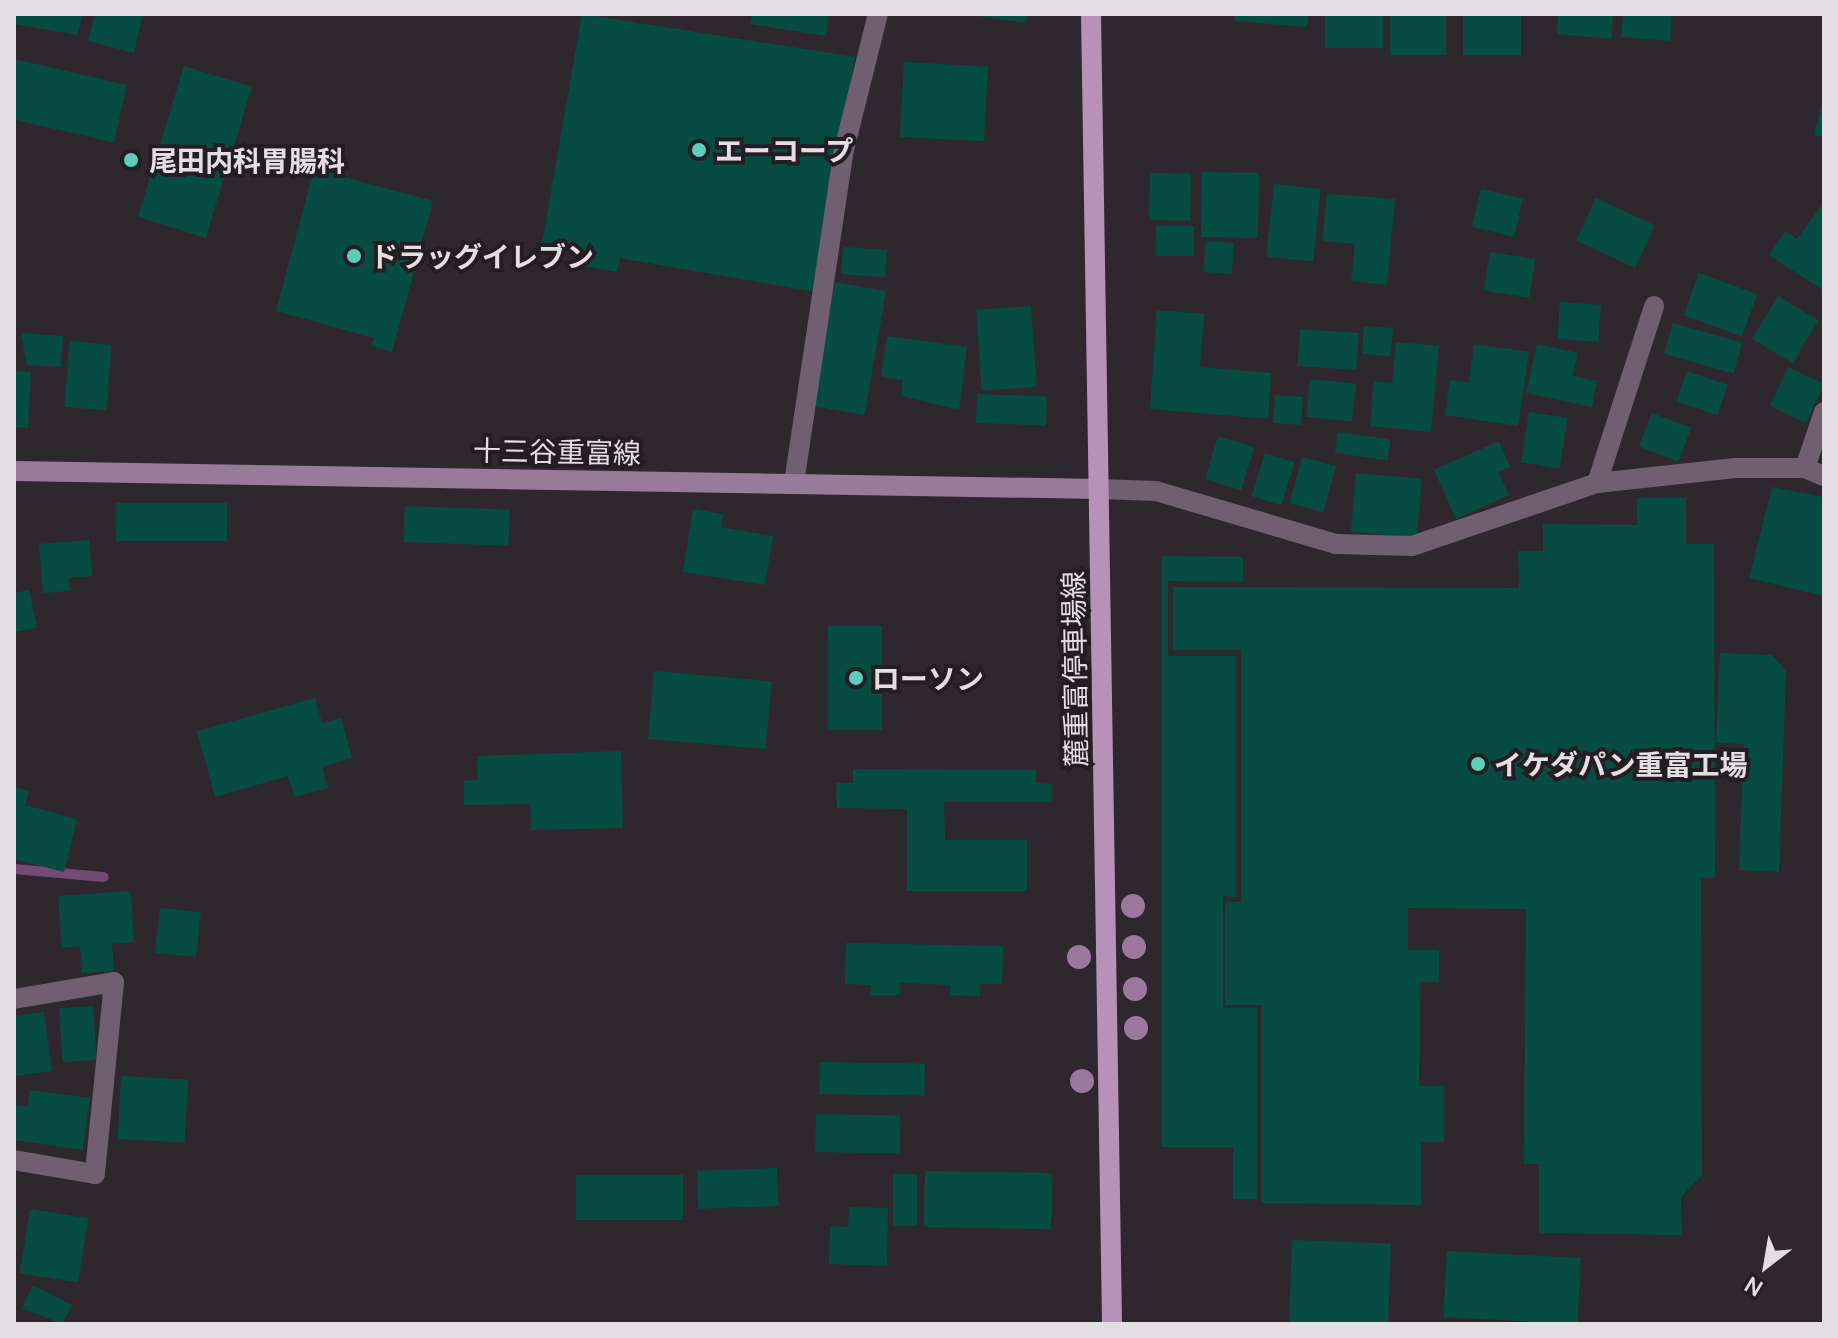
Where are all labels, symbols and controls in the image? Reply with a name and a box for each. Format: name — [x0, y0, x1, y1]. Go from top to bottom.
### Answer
place label: エーコープ — [715, 133, 855, 167]
marker: エーコープ — [690, 141, 708, 159]
place label: 尾田内科胃腸科 — [149, 143, 345, 177]
marker: 尾田内科胃腸科 — [120, 149, 142, 171]
place label: ドラッグイレブン — [370, 239, 594, 273]
marker: ドラッグイレブン — [345, 247, 363, 265]
street label: 十三谷重富線 — [473, 433, 641, 469]
street label: 麓重富停車場線 — [1055, 571, 1093, 767]
place label: ローソン — [872, 661, 984, 695]
marker: ローソン — [847, 669, 865, 687]
place label: イケダパン重富工場 — [1494, 747, 1746, 781]
marker: イケダパン重富工場 — [1469, 755, 1487, 773]
north arrow — [1726, 1226, 1806, 1306]
text: N — [1739, 1270, 1768, 1304]

